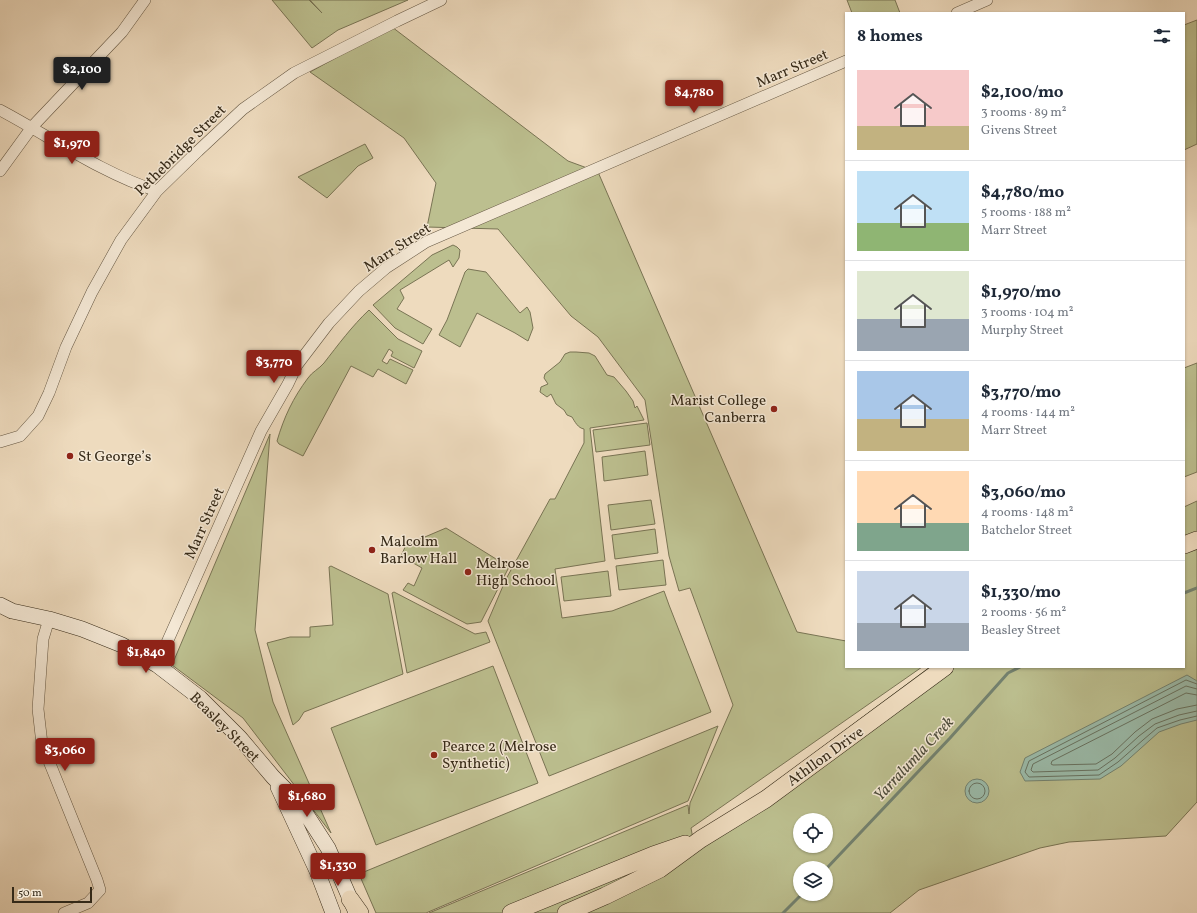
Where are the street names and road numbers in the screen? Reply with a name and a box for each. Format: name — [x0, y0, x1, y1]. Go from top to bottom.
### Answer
street label: Marr Street — [753, 45, 832, 94]
street label: Pethebridge Street — [131, 101, 231, 201]
street label: Marr Street — [360, 219, 436, 278]
street label: Marr Street — [180, 484, 230, 563]
street label: Beasley Street — [184, 688, 264, 768]
street label: Athllon Drive — [783, 722, 868, 792]

